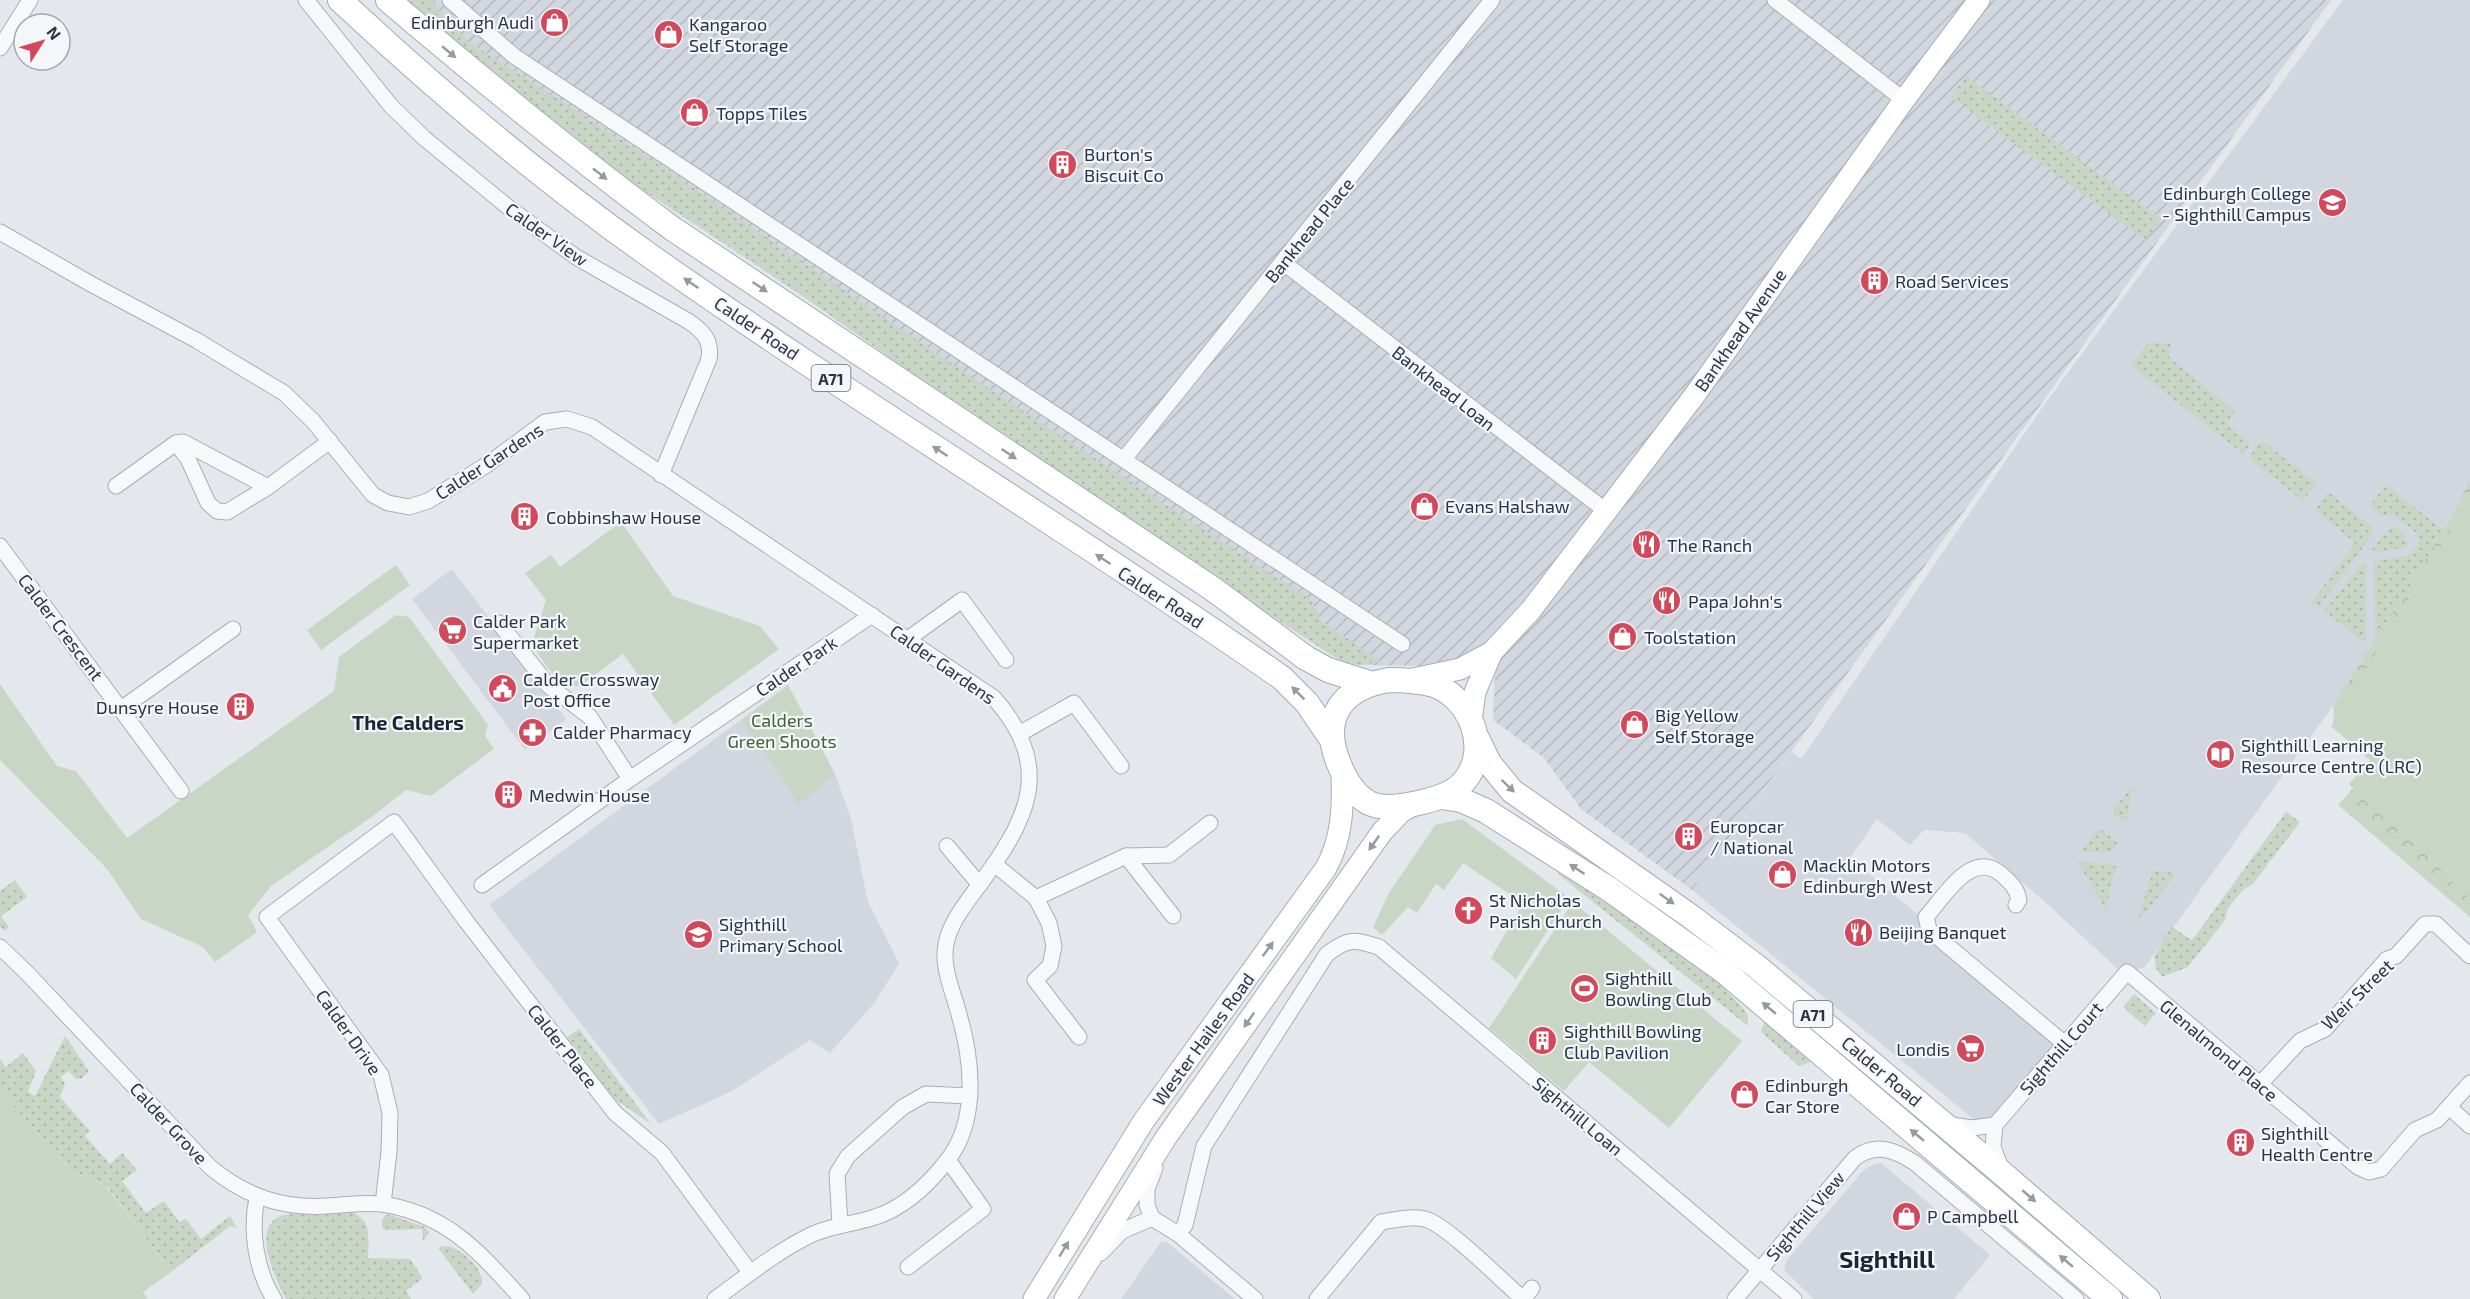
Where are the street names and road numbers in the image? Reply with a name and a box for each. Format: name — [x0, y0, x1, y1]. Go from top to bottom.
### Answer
street label: Bankhead Place — [1260, 173, 1358, 287]
street label: Calder View — [501, 198, 593, 271]
street label: Bankhead Avenue — [1689, 264, 1791, 396]
street label: Calder Road — [710, 292, 804, 364]
street label: Bankhead Loan — [1388, 341, 1500, 435]
road number: A71 — [812, 365, 850, 391]
street label: Calder Gardens — [431, 418, 547, 504]
street label: Calder Road — [1114, 561, 1208, 633]
street label: Calder Crescent — [14, 569, 108, 685]
street label: Calder Gardens — [886, 619, 1000, 709]
street label: Calder Park — [751, 631, 841, 701]
street label: Weir Street — [2316, 954, 2398, 1034]
street label: Wester Hailes Road — [1147, 968, 1259, 1110]
street label: Calder Drive — [312, 985, 386, 1079]
street label: Glenalmond Place — [2156, 994, 2282, 1106]
street label: Sighthill Court — [2015, 997, 2107, 1099]
street label: Calder Place — [523, 1000, 603, 1092]
road number: A71 — [1794, 1001, 1832, 1027]
street label: Calder Road — [1837, 1031, 1927, 1111]
street label: Sighthill Loan — [1528, 1072, 1628, 1160]
street label: Calder Grove — [126, 1078, 212, 1168]
street label: Sighthill View — [1761, 1166, 1849, 1265]

